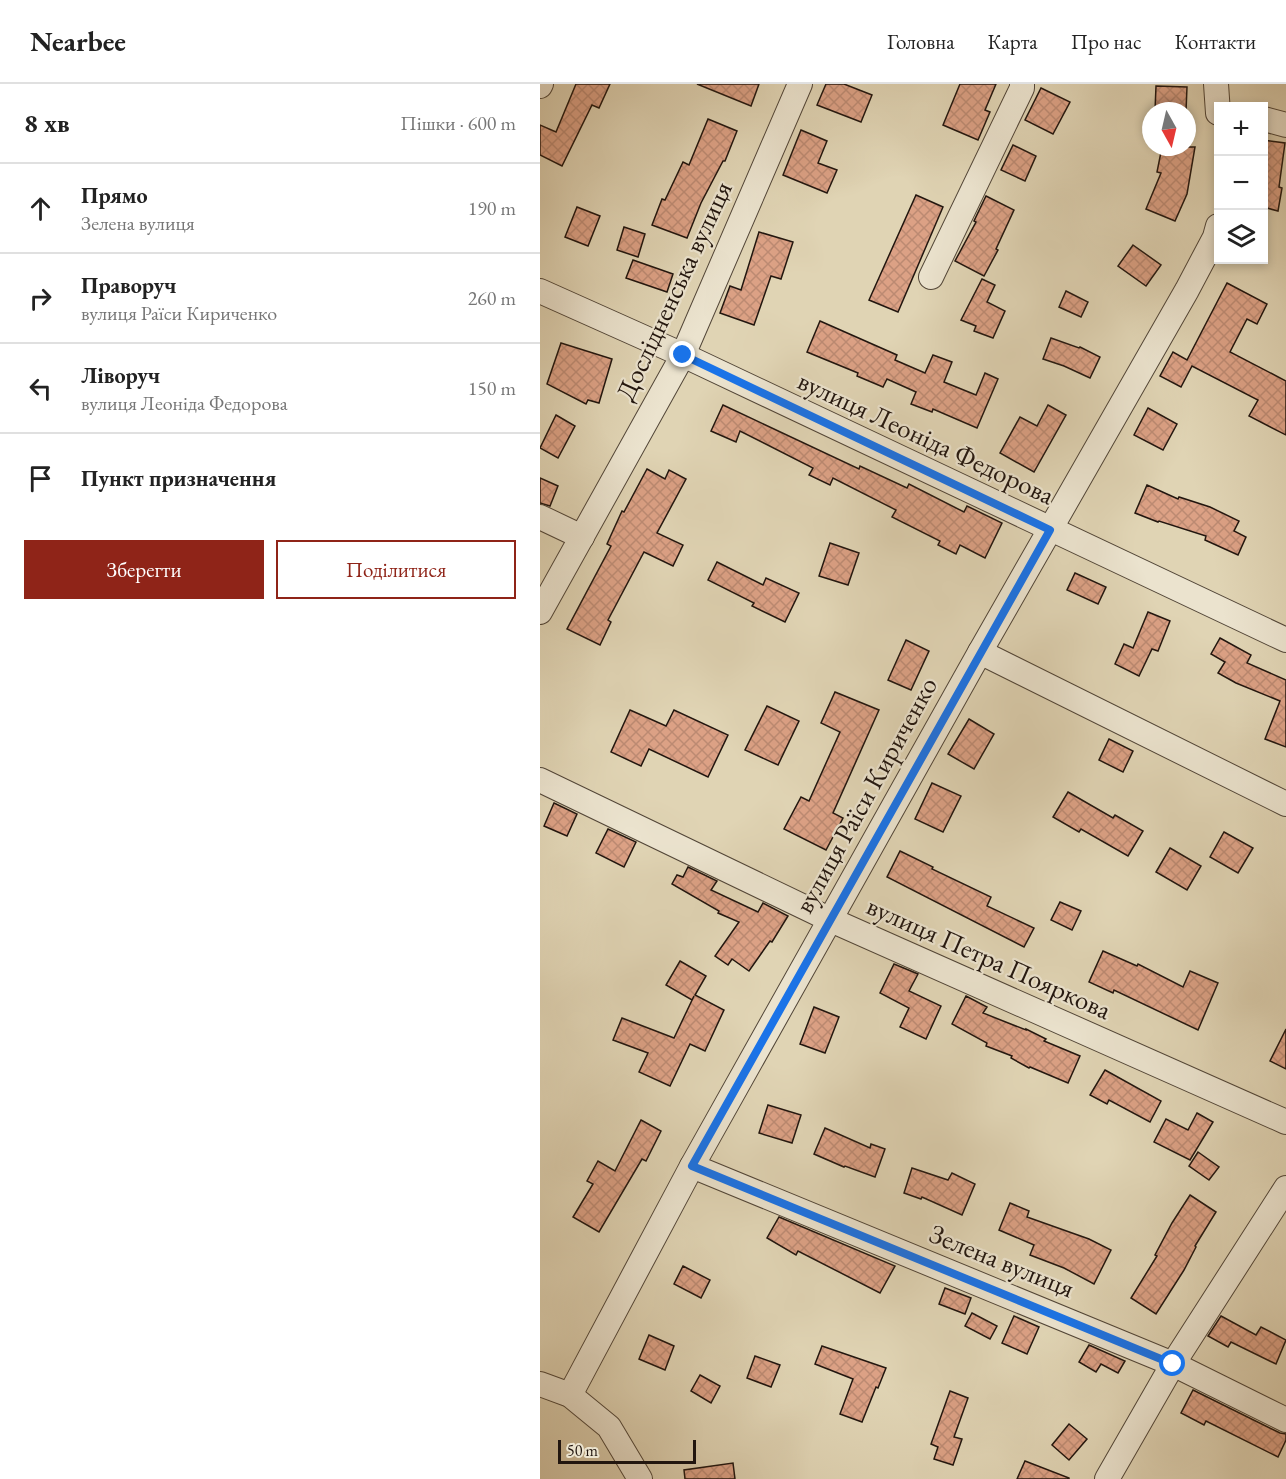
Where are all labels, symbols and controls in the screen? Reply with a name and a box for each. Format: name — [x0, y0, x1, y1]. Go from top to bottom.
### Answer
text: Nearbee — [30, 23, 126, 59]
text: Головна — [887, 28, 955, 55]
text: Карта — [988, 28, 1038, 55]
text: Про нас — [1071, 28, 1141, 55]
text: Контакти — [1174, 28, 1256, 55]
north arrow — [1142, 102, 1196, 156]
map controls — [1214, 102, 1268, 264]
button: + — [1214, 102, 1268, 156]
text: 8 хв — [24, 106, 70, 140]
text: Пішки · 600 m — [400, 110, 516, 136]
button: − — [1214, 156, 1268, 210]
street label: Дослідненська вулиця — [607, 175, 740, 406]
text: Прямо — [81, 181, 148, 210]
icon: ahead — [24, 192, 57, 225]
text: 190 m — [468, 195, 516, 221]
text: Зелена вулиця — [81, 210, 195, 236]
button: layers — [1214, 210, 1268, 264]
text: Праворуч — [81, 271, 177, 300]
icon: right — [24, 282, 57, 315]
text: 260 m — [468, 285, 516, 311]
text: вулиця Раїси Кириченко — [81, 300, 277, 326]
route end — [669, 341, 695, 367]
text: Ліворуч — [81, 361, 160, 390]
street label: вулиця Леоніда Федорова — [792, 363, 1060, 512]
icon: left — [24, 372, 57, 405]
text: 150 m — [468, 375, 516, 401]
text: вулиця Леоніда Федорова — [81, 390, 288, 416]
icon: arrive — [24, 462, 57, 495]
text: Пункт призначення — [81, 464, 276, 493]
button: Зберегти — [24, 540, 264, 599]
button: Поділитися — [276, 540, 516, 599]
street label: вулиця Раїси Кириченко — [786, 670, 945, 919]
street label: вулиця Петра Пояркова — [862, 888, 1117, 1027]
street label: Зелена вулиця — [924, 1216, 1080, 1306]
route start — [1159, 1350, 1185, 1376]
scale bar — [558, 1437, 696, 1464]
text: 50 m — [567, 1440, 598, 1461]

